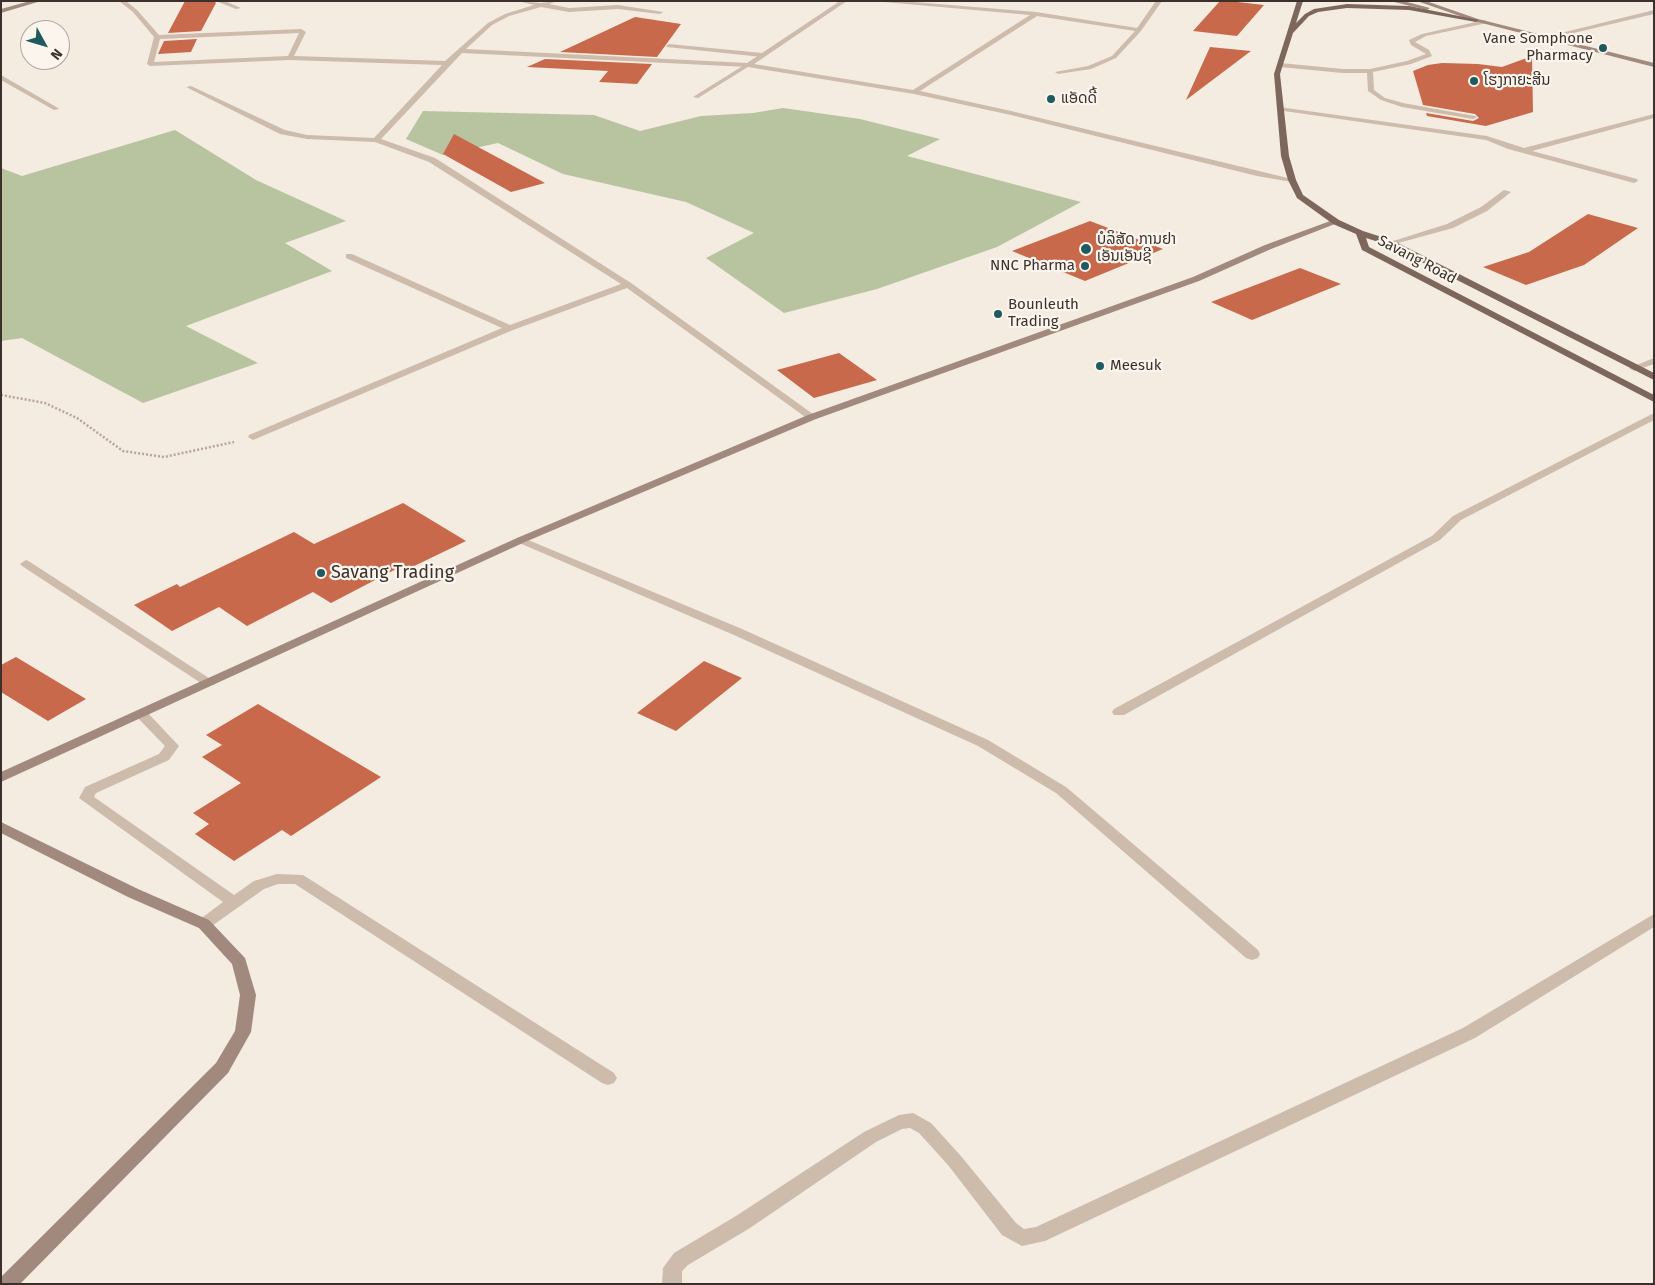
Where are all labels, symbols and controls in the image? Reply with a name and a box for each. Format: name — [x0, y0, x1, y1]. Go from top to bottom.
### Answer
north arrow — [20, 20, 70, 70]
place label: Vane Somphone Pharmacy — [1483, 30, 1593, 65]
marker: Vane Somphone Pharmacy — [1597, 42, 1609, 54]
text: N — [47, 45, 66, 63]
place label: ໂຮງກາຍະສີນ — [1484, 72, 1551, 90]
marker: ໂຮງກາຍະສີນ — [1468, 75, 1480, 87]
place label: ແອັດດີ້ — [1061, 90, 1097, 108]
marker: ແອັດດີ້ — [1045, 93, 1057, 105]
place label: ບໍລິສັດ ການຢາ ເອັນເອັນຊີ — [1097, 231, 1176, 266]
street label: Savang Road — [1375, 232, 1459, 288]
marker: ບໍລິສັດ ການຢາ ເອັນເອັນຊີ — [1079, 242, 1093, 256]
place label: NNC Pharma — [990, 257, 1075, 275]
marker: NNC Pharma — [1079, 260, 1091, 272]
place label: Bounleuth Trading — [1008, 296, 1079, 331]
marker: Bounleuth Trading — [992, 308, 1004, 320]
place label: Meesuk — [1110, 357, 1161, 375]
marker: Meesuk — [1094, 360, 1106, 372]
place label: Savang Trading — [331, 562, 454, 584]
marker: Savang Trading — [315, 567, 327, 579]

